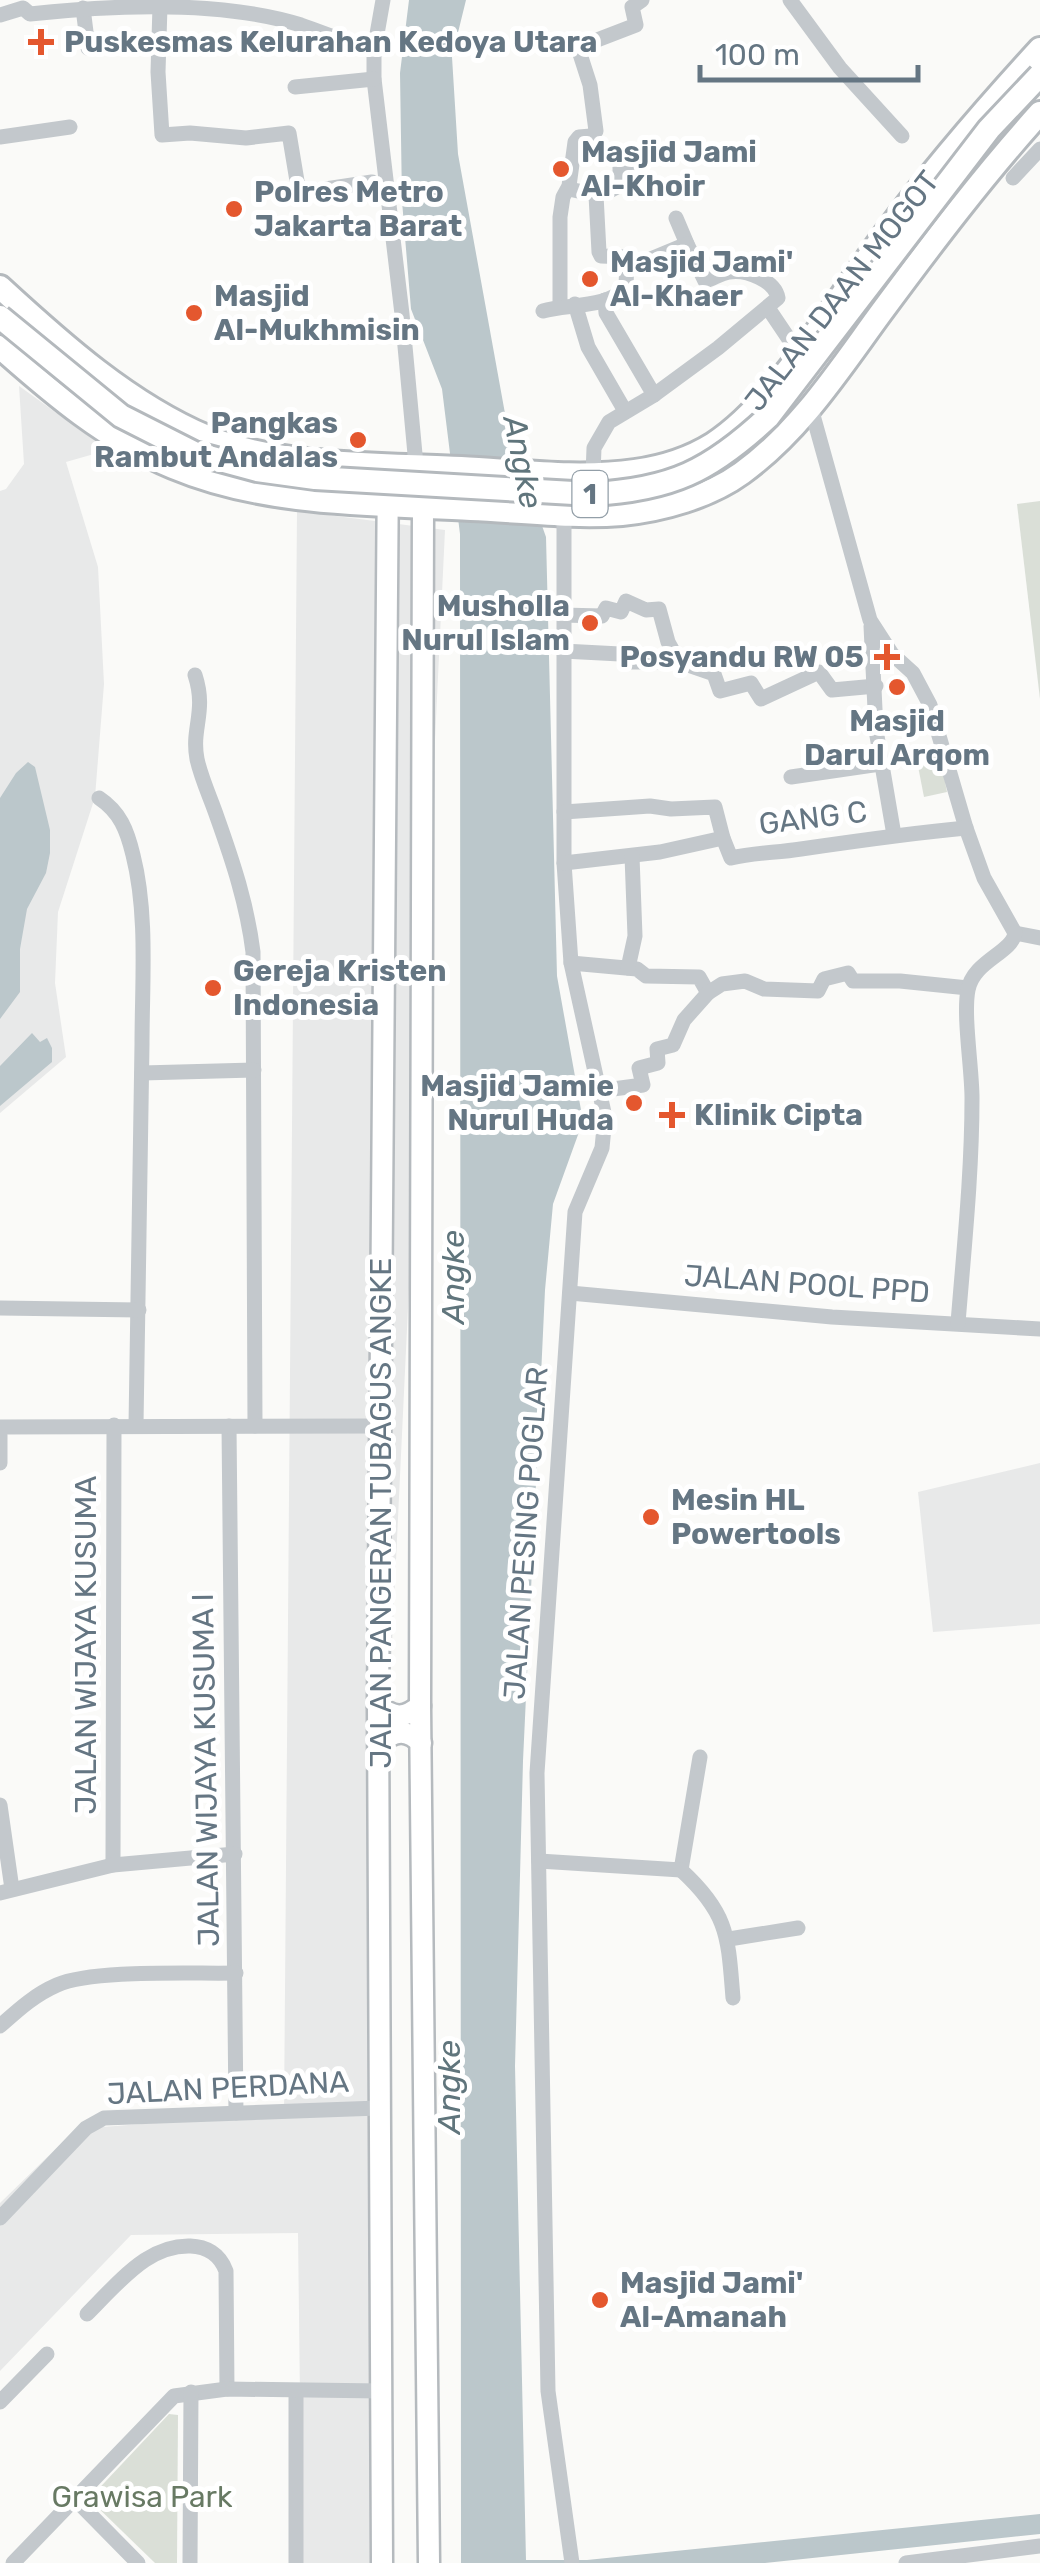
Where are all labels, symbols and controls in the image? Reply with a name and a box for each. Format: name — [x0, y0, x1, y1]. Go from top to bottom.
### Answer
scale bar — [700, 20, 918, 82]
place label: Puskesmas Kelurahan Kedoya Utara — [64, 24, 597, 60]
marker: Puskesmas Kelurahan Kedoya Utara — [28, 29, 54, 55]
text: 100 m — [715, 37, 800, 73]
place label: Masjid Jami Al-Khoir — [581, 134, 757, 204]
marker: Masjid Jami Al-Khoir — [550, 158, 572, 180]
street label: JALAN DAAN MOGOT — [737, 164, 947, 418]
place label: Polres Metro Jakarta Barat — [254, 174, 462, 244]
marker: Polres Metro Jakarta Barat — [223, 198, 245, 220]
place label: Masjid Jami' Al-Khaer — [610, 244, 793, 314]
marker: Masjid Jami' Al-Khaer — [579, 268, 601, 290]
place label: Masjid Al-Mukhmisin — [214, 278, 420, 348]
marker: Masjid Al-Mukhmisin — [183, 302, 205, 324]
place label: Pangkas Rambut Andalas — [94, 405, 338, 475]
water label: Angke — [495, 410, 551, 512]
marker: Pangkas Rambut Andalas — [347, 429, 369, 451]
road number: 1 — [572, 471, 608, 517]
place label: Musholla Nurul Islam — [401, 588, 570, 658]
marker: Musholla Nurul Islam — [579, 612, 601, 634]
place label: Posyandu RW 05 — [620, 639, 864, 675]
marker: Posyandu RW 05 — [874, 644, 900, 670]
marker: Masjid Darul Arqom — [886, 676, 908, 698]
place label: Masjid Darul Arqom — [804, 703, 990, 773]
street label: GANG C — [757, 794, 869, 842]
place label: Gereja Kristen Indonesia — [233, 953, 447, 1023]
marker: Gereja Kristen Indonesia — [202, 977, 224, 999]
place label: Masjid Jamie Nurul Huda — [420, 1068, 614, 1138]
marker: Masjid Jamie Nurul Huda — [623, 1092, 645, 1114]
place label: Klinik Cipta — [694, 1097, 863, 1133]
marker: Klinik Cipta — [659, 1102, 685, 1128]
water label: Angke — [434, 1230, 472, 1326]
street label: JALAN POOL PPD — [683, 1257, 931, 1311]
street label: JALAN PANGERAN TUBAGUS ANGKE — [363, 1258, 399, 1768]
street label: JALAN PESING POGLAR — [496, 1365, 556, 1701]
street label: JALAN WIJAYA KUSUMA — [68, 1476, 104, 1814]
place label: Mesin HL Powertools — [671, 1482, 841, 1552]
marker: Mesin HL Powertools — [640, 1506, 662, 1528]
street label: JALAN WIJAYA KUSUMA I — [185, 1593, 227, 1947]
water label: Angke — [430, 2040, 468, 2136]
street label: JALAN PERDANA — [106, 2064, 350, 2112]
place label: Masjid Jami' Al-Amanah — [620, 2265, 803, 2335]
marker: Masjid Jami' Al-Amanah — [589, 2289, 611, 2311]
park label: Grawisa Park — [51, 2479, 233, 2515]

